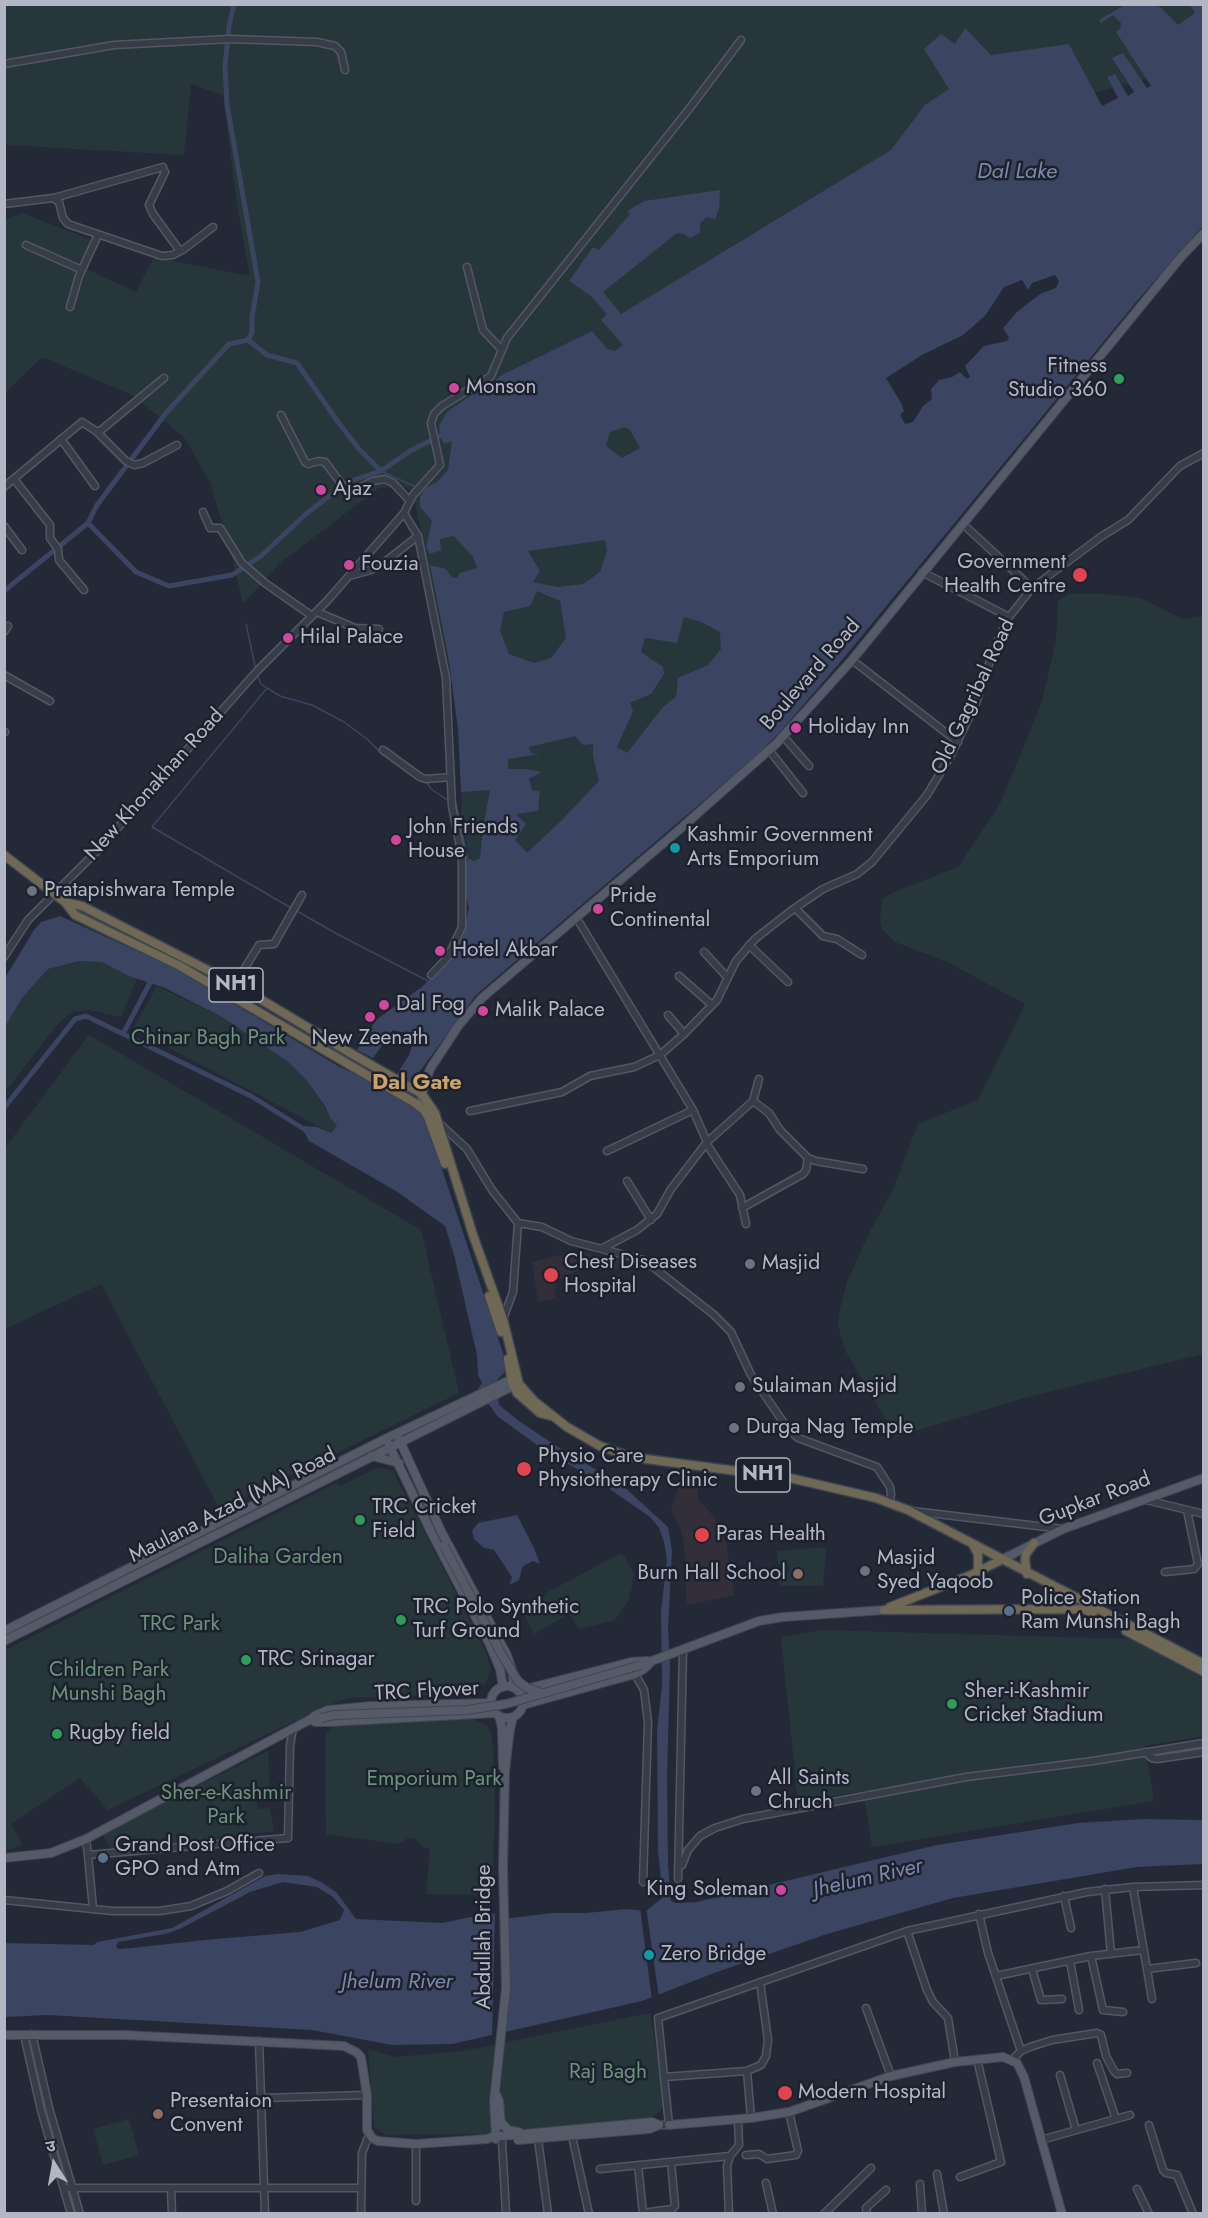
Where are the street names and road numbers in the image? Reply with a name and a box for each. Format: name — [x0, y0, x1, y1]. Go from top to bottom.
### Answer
street label: Boulevard Road — [756, 614, 866, 736]
street label: Old Gagribal Road — [927, 615, 1021, 779]
street label: New Khonakhan Road — [80, 704, 230, 866]
road number: NH1 — [209, 968, 263, 1002]
street label: Maulana Azad (MA) Road — [125, 1443, 341, 1569]
road number: NH1 — [736, 1458, 790, 1492]
street label: Gupkar Road — [1036, 1467, 1154, 1533]
street label: TRC Flyover — [374, 1677, 480, 1707]
street label: Abdullah Bridge — [472, 1864, 498, 2010]

